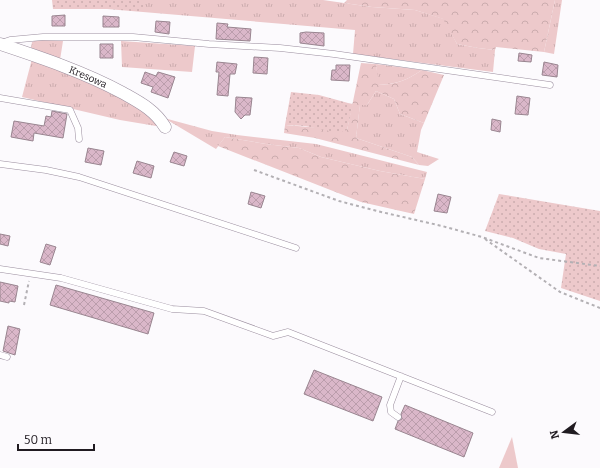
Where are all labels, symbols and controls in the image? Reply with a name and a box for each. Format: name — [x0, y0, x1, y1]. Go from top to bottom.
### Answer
street label: Kresowa — [67, 64, 109, 91]
north arrow — [544, 412, 584, 452]
scale bar — [18, 426, 94, 452]
text: N — [547, 428, 562, 440]
text: 50 m — [24, 433, 53, 447]

